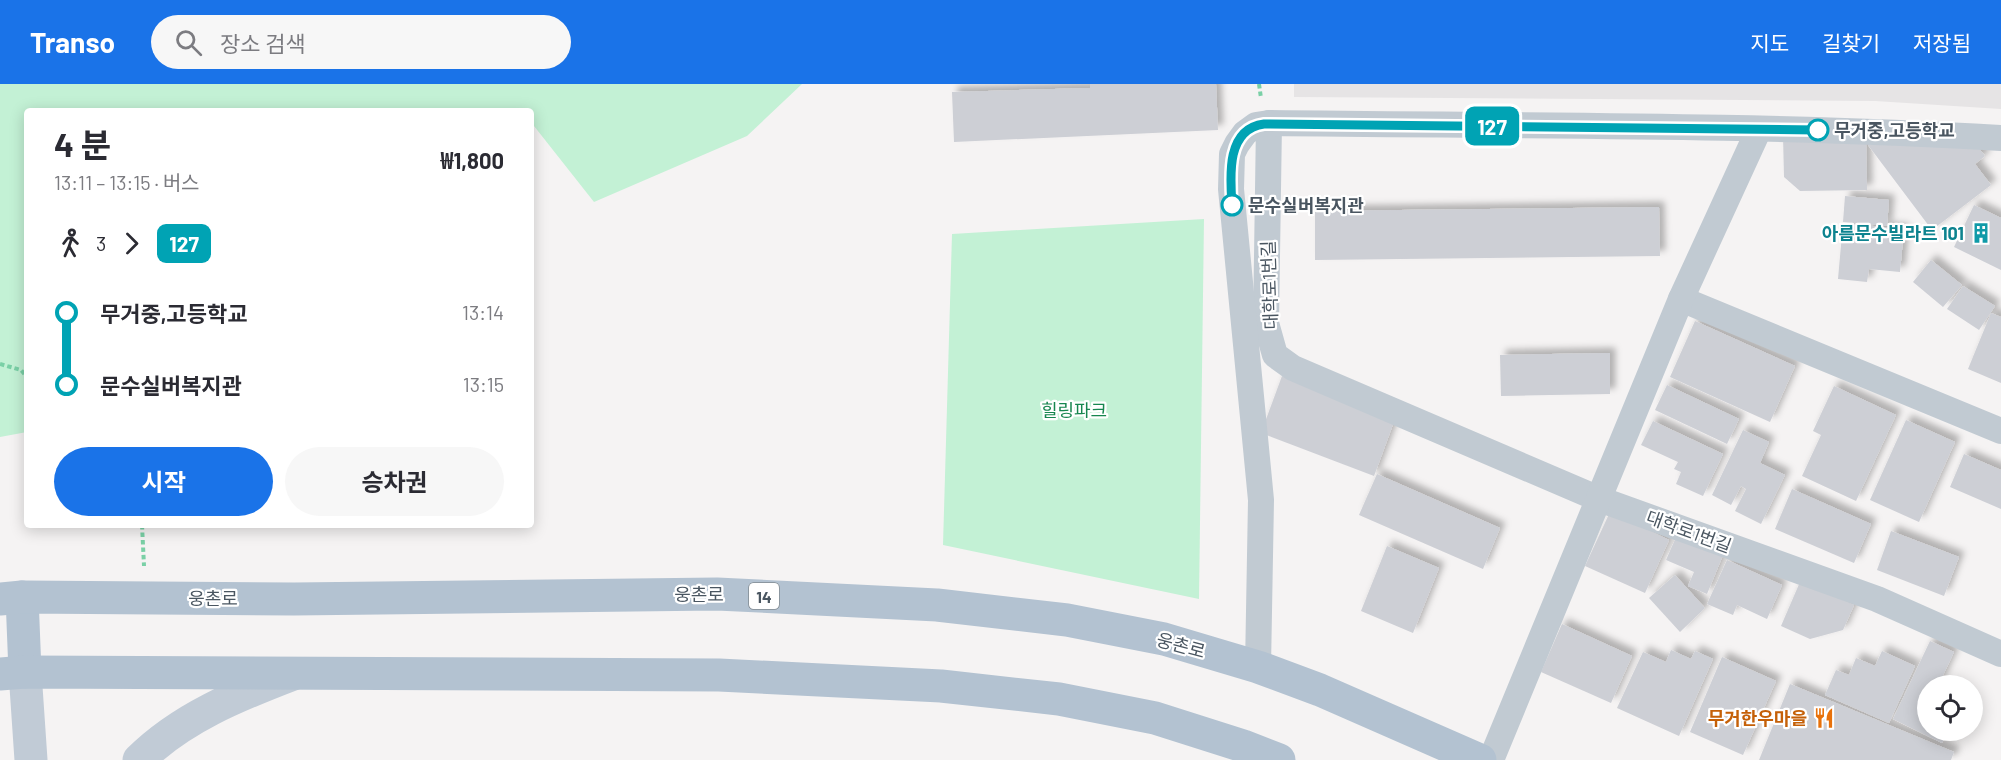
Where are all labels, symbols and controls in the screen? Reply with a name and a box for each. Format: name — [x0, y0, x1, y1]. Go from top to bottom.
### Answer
search box — [151, 15, 571, 69]
text: Transo — [30, 25, 115, 59]
icon: search — [172, 26, 205, 59]
text: 장소 검색 — [220, 30, 305, 56]
text: 지도 — [1750, 30, 1789, 55]
text: 길찾기 — [1822, 30, 1880, 55]
text: 저장됨 — [1913, 30, 1971, 55]
line badge: 127 — [1458, 106, 1526, 146]
text: 127 — [1477, 114, 1507, 139]
marker: 무거중,고등학교 — [1807, 119, 1829, 141]
place label: 무거중,고등학교 — [1834, 119, 1955, 141]
text: 4 분 — [54, 124, 111, 164]
text: ₩1,800 — [440, 147, 504, 173]
text: 13:11 – 13:15 · 버스 — [54, 170, 200, 194]
marker: 문수실버복지관 — [1221, 194, 1243, 216]
place label: 문수실버복지관 — [1248, 194, 1364, 216]
building icon: 아름문수빌라트 101 — [1969, 221, 1993, 245]
place label: 아름문수빌라트 101 — [1822, 222, 1964, 244]
icon: walk — [54, 227, 87, 260]
icon: forward — [115, 227, 148, 260]
text: 3 — [96, 231, 106, 255]
text: 127 — [169, 231, 199, 256]
street label: 대학로1번길 — [1256, 240, 1282, 330]
text: 무거중,고등학교 — [100, 300, 248, 326]
text: 13:14 — [462, 300, 504, 324]
text: 문수실버복지관 — [100, 372, 242, 398]
text: 13:15 — [463, 372, 504, 396]
park label: 힐링파크 — [1041, 399, 1107, 421]
button: 시작 — [54, 447, 273, 516]
button: 승차권 — [285, 447, 504, 516]
street label: 대학로1번길 — [1643, 505, 1735, 557]
street label: 웅촌로 — [674, 583, 724, 605]
road number: 14 — [749, 583, 779, 609]
street label: 웅촌로 — [188, 587, 238, 609]
street label: 웅촌로 — [1154, 628, 1208, 662]
map controls — [1917, 675, 1983, 741]
button: locate — [1917, 675, 1983, 741]
restaurant icon: 무거한우마을 — [1812, 706, 1836, 730]
place label: 무거한우마을 — [1708, 707, 1807, 729]

